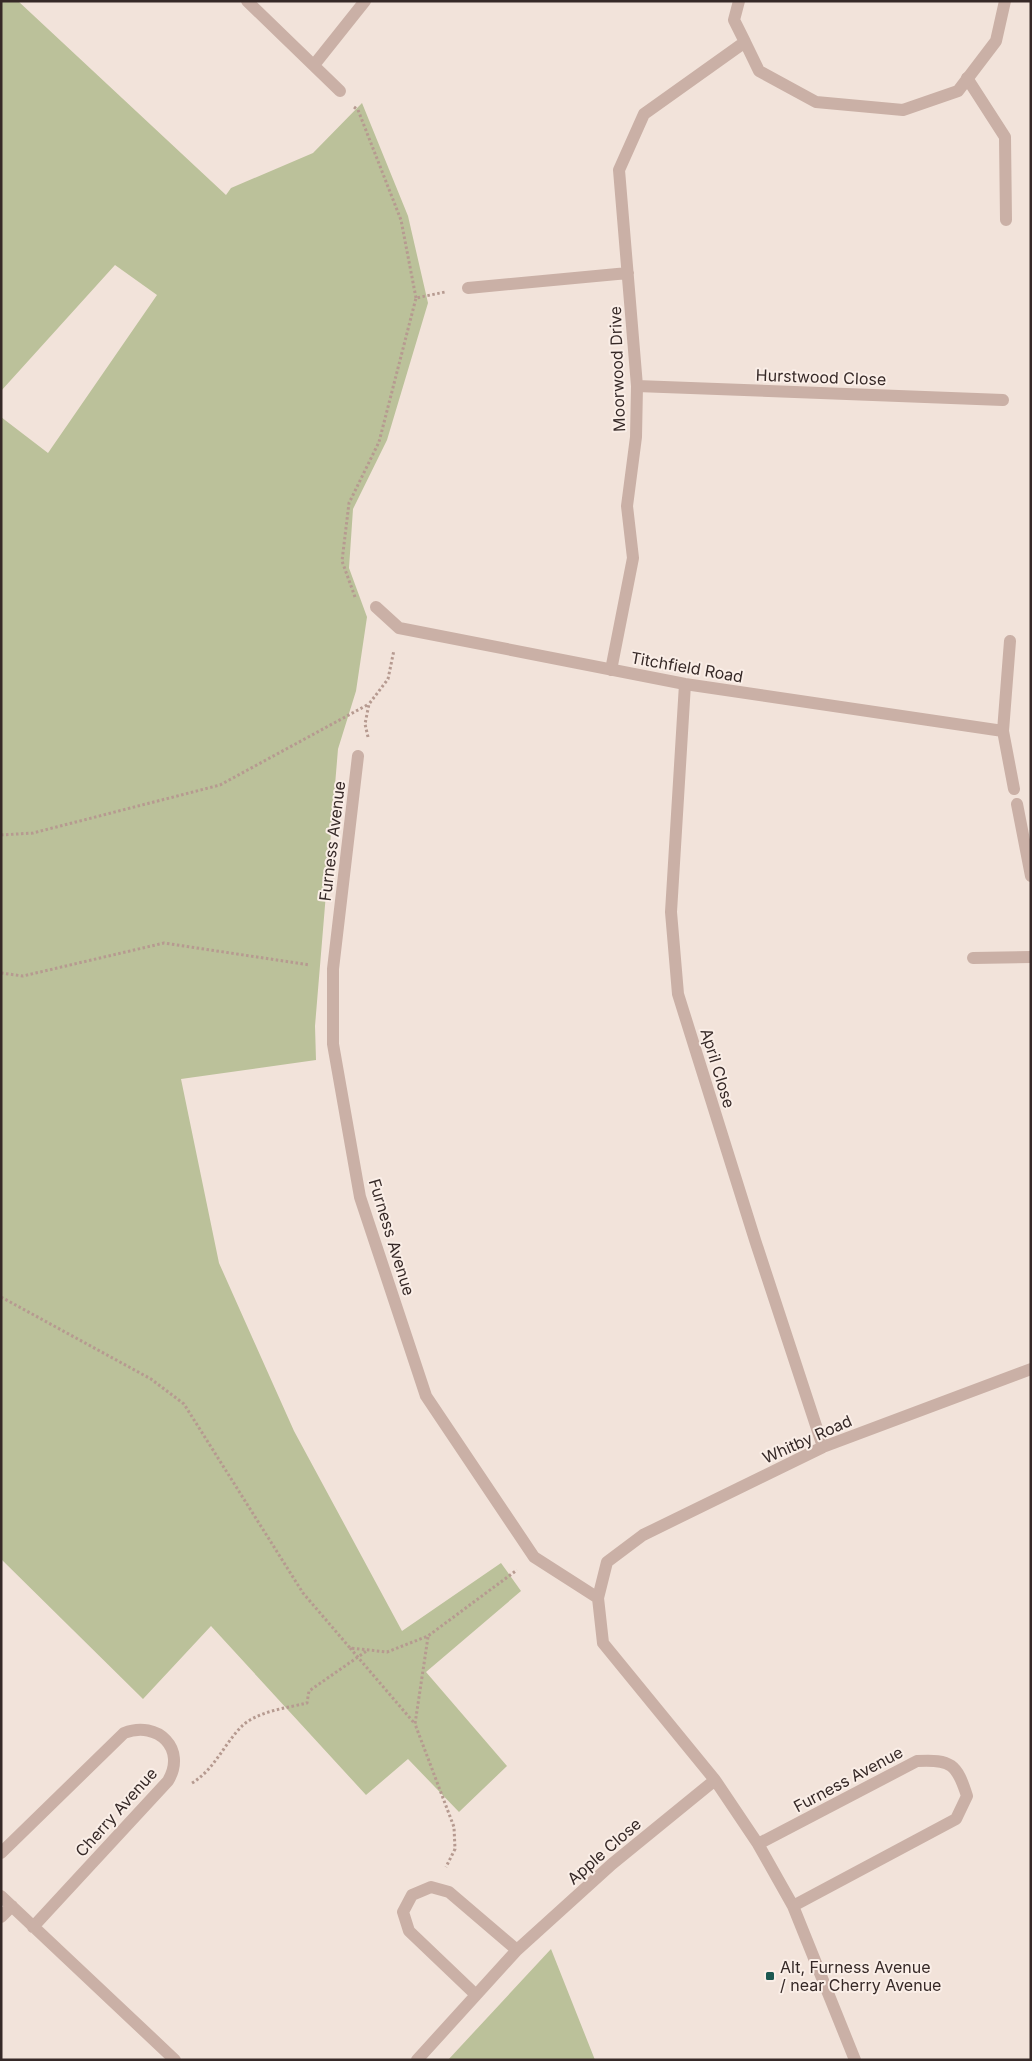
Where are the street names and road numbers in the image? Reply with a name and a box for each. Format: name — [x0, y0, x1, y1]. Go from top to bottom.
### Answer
street label: Moorwood Drive — [605, 306, 629, 432]
street label: Hurstwood Close — [755, 365, 887, 389]
street label: Titchfield Road — [629, 647, 745, 687]
street label: Furness Avenue — [315, 780, 349, 902]
street label: April Close — [696, 1026, 740, 1110]
street label: Furness Avenue — [365, 1176, 419, 1298]
street label: Whitby Road — [759, 1410, 855, 1468]
street label: Furness Avenue — [790, 1742, 906, 1816]
street label: Cherry Avenue — [71, 1763, 161, 1861]
street label: Apple Close — [563, 1814, 645, 1888]

